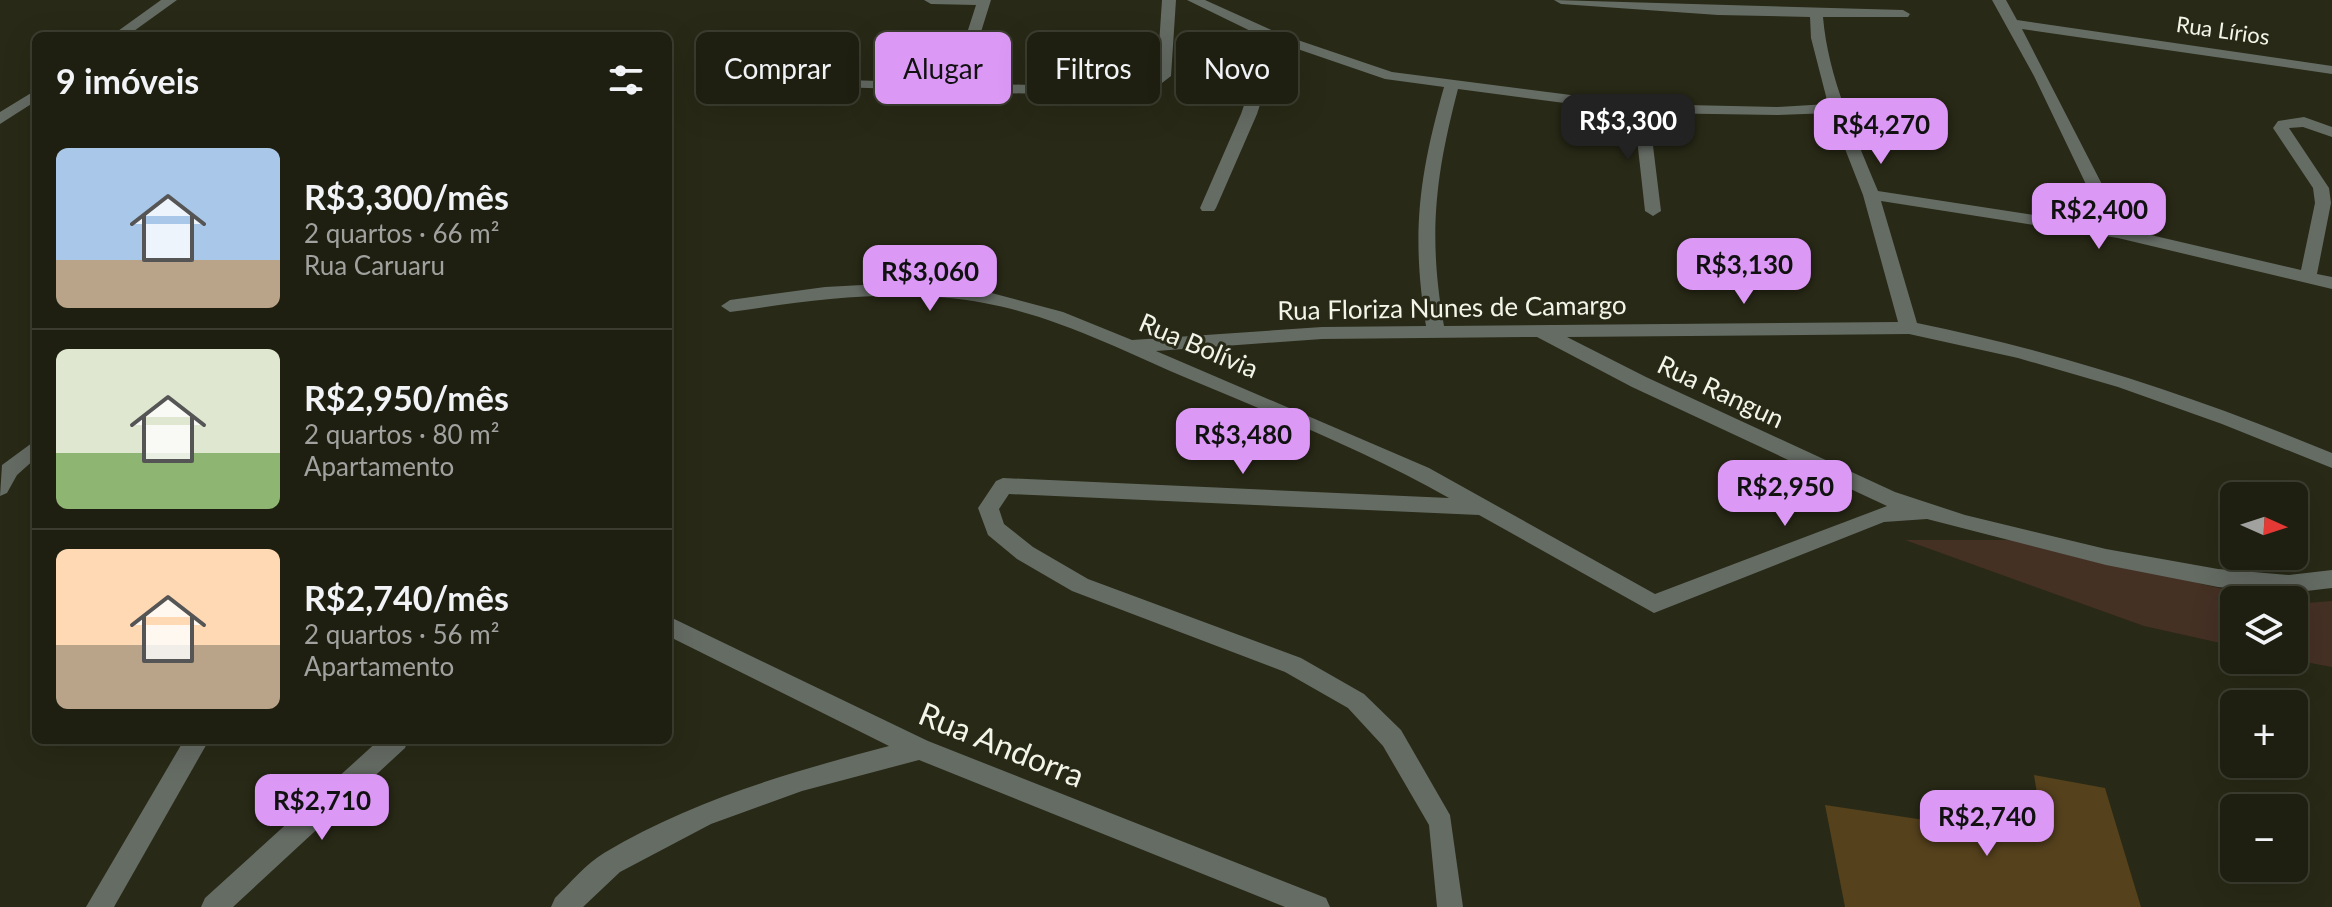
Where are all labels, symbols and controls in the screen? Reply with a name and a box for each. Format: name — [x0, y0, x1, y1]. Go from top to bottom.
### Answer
street label: Rua Lírios — [2175, 10, 2271, 50]
chip: Comprar — [696, 32, 859, 104]
chip: Alugar — [875, 32, 1011, 104]
chip: Filtros — [1027, 32, 1160, 104]
chip: Novo — [1176, 32, 1298, 104]
icon: filters — [604, 58, 648, 102]
text: 9 imóveis — [56, 60, 199, 101]
pin: R$3,300 — [1554, 94, 1702, 162]
pin: R$4,270 — [1807, 98, 1955, 166]
text: R$3,300 — [1579, 104, 1677, 136]
text: R$4,270 — [1832, 108, 1930, 140]
text: R$3,300/mês — [304, 176, 509, 217]
icon: home — [120, 180, 216, 276]
pin: R$2,400 — [2025, 183, 2173, 251]
text: R$2,400 — [2050, 193, 2148, 225]
text: 2 quartos · 66 m² — [304, 217, 499, 249]
pin: R$3,130 — [1670, 238, 1818, 306]
pin: R$3,060 — [856, 245, 1004, 313]
text: R$3,130 — [1695, 248, 1793, 280]
text: Rua Caruaru — [304, 249, 445, 281]
text: R$3,060 — [881, 255, 979, 287]
street label: Rua Floriza Nunes de Camargo — [1277, 288, 1627, 326]
street label: Rua Bolívia — [1135, 306, 1263, 384]
street label: Rua Rangun — [1653, 348, 1789, 434]
text: R$2,950/mês — [304, 377, 509, 418]
icon: home — [120, 381, 216, 477]
pin: R$3,480 — [1169, 408, 1317, 476]
text: 2 quartos · 80 m² — [304, 418, 499, 450]
text: R$3,480 — [1194, 418, 1292, 450]
text: Apartamento — [304, 450, 454, 482]
pin: R$2,950 — [1711, 460, 1859, 528]
text: R$2,950 — [1736, 470, 1834, 502]
north arrow — [2220, 482, 2308, 570]
map controls — [2220, 482, 2308, 882]
text: R$2,740/mês — [304, 577, 509, 618]
icon: home — [120, 581, 216, 677]
button: layers — [2220, 586, 2308, 674]
text: 2 quartos · 56 m² — [304, 618, 499, 650]
text: Apartamento — [304, 650, 454, 682]
button: + — [2220, 690, 2308, 778]
street label: Rua Andorra — [914, 693, 1090, 795]
pin: R$2,710 — [248, 774, 396, 842]
text: R$2,710 — [273, 784, 371, 816]
pin: R$2,740 — [1913, 790, 2061, 858]
button: − — [2220, 794, 2308, 882]
text: R$2,740 — [1938, 800, 2036, 832]

